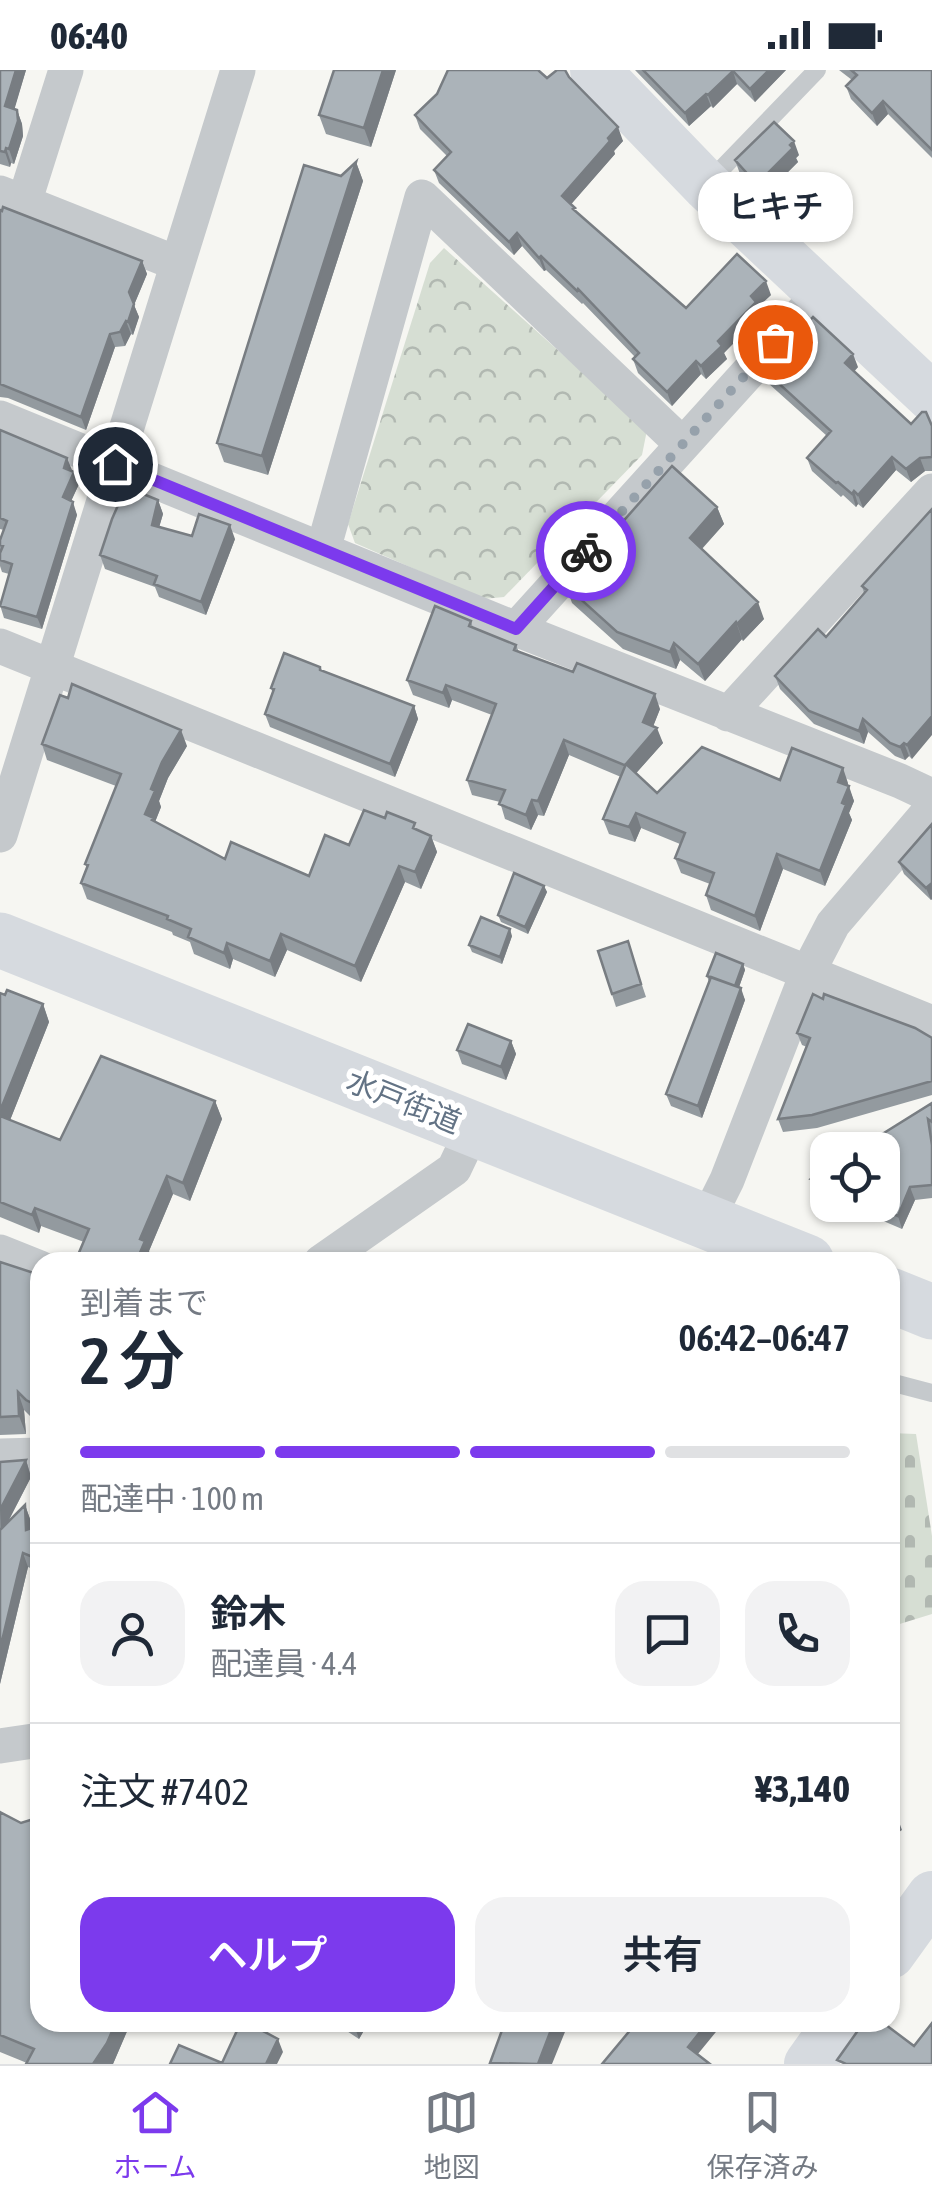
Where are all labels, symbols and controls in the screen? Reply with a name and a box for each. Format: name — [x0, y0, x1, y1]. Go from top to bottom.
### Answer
text: 06:40 — [50, 14, 128, 57]
callout: ヒキチ — [698, 172, 852, 242]
text: ヒキチ — [727, 188, 824, 225]
pin — [733, 300, 818, 385]
icon: bag — [748, 315, 803, 370]
pin — [73, 422, 158, 507]
icon: home — [88, 437, 143, 492]
courier — [536, 501, 636, 601]
icon: bike — [559, 524, 614, 579]
street label: 水戸街道 — [342, 1063, 466, 1139]
map controls — [810, 1132, 900, 1222]
button: locate — [810, 1132, 900, 1222]
text: 到着まで — [80, 1284, 208, 1321]
text: 06:42–06:47 — [678, 1316, 850, 1359]
text: 2 分 — [80, 1323, 184, 1398]
text: 配達中 · 100 m — [80, 1480, 264, 1517]
button: person — [80, 1581, 185, 1686]
button: chat — [615, 1581, 720, 1686]
button: phone — [745, 1581, 850, 1686]
text: 鈴木 — [210, 1592, 286, 1635]
text: 配達員 · 4.4 — [210, 1645, 357, 1682]
text: ¥3,140 — [755, 1767, 850, 1810]
text: 注文 #7402 — [80, 1770, 249, 1813]
button: ヘルプ — [80, 1897, 455, 2012]
button: 共有 — [475, 1897, 850, 2012]
tab: ホーム — [113, 2085, 197, 2185]
tab: 地図 — [424, 2085, 480, 2185]
tab: 保存済み — [706, 2085, 819, 2185]

